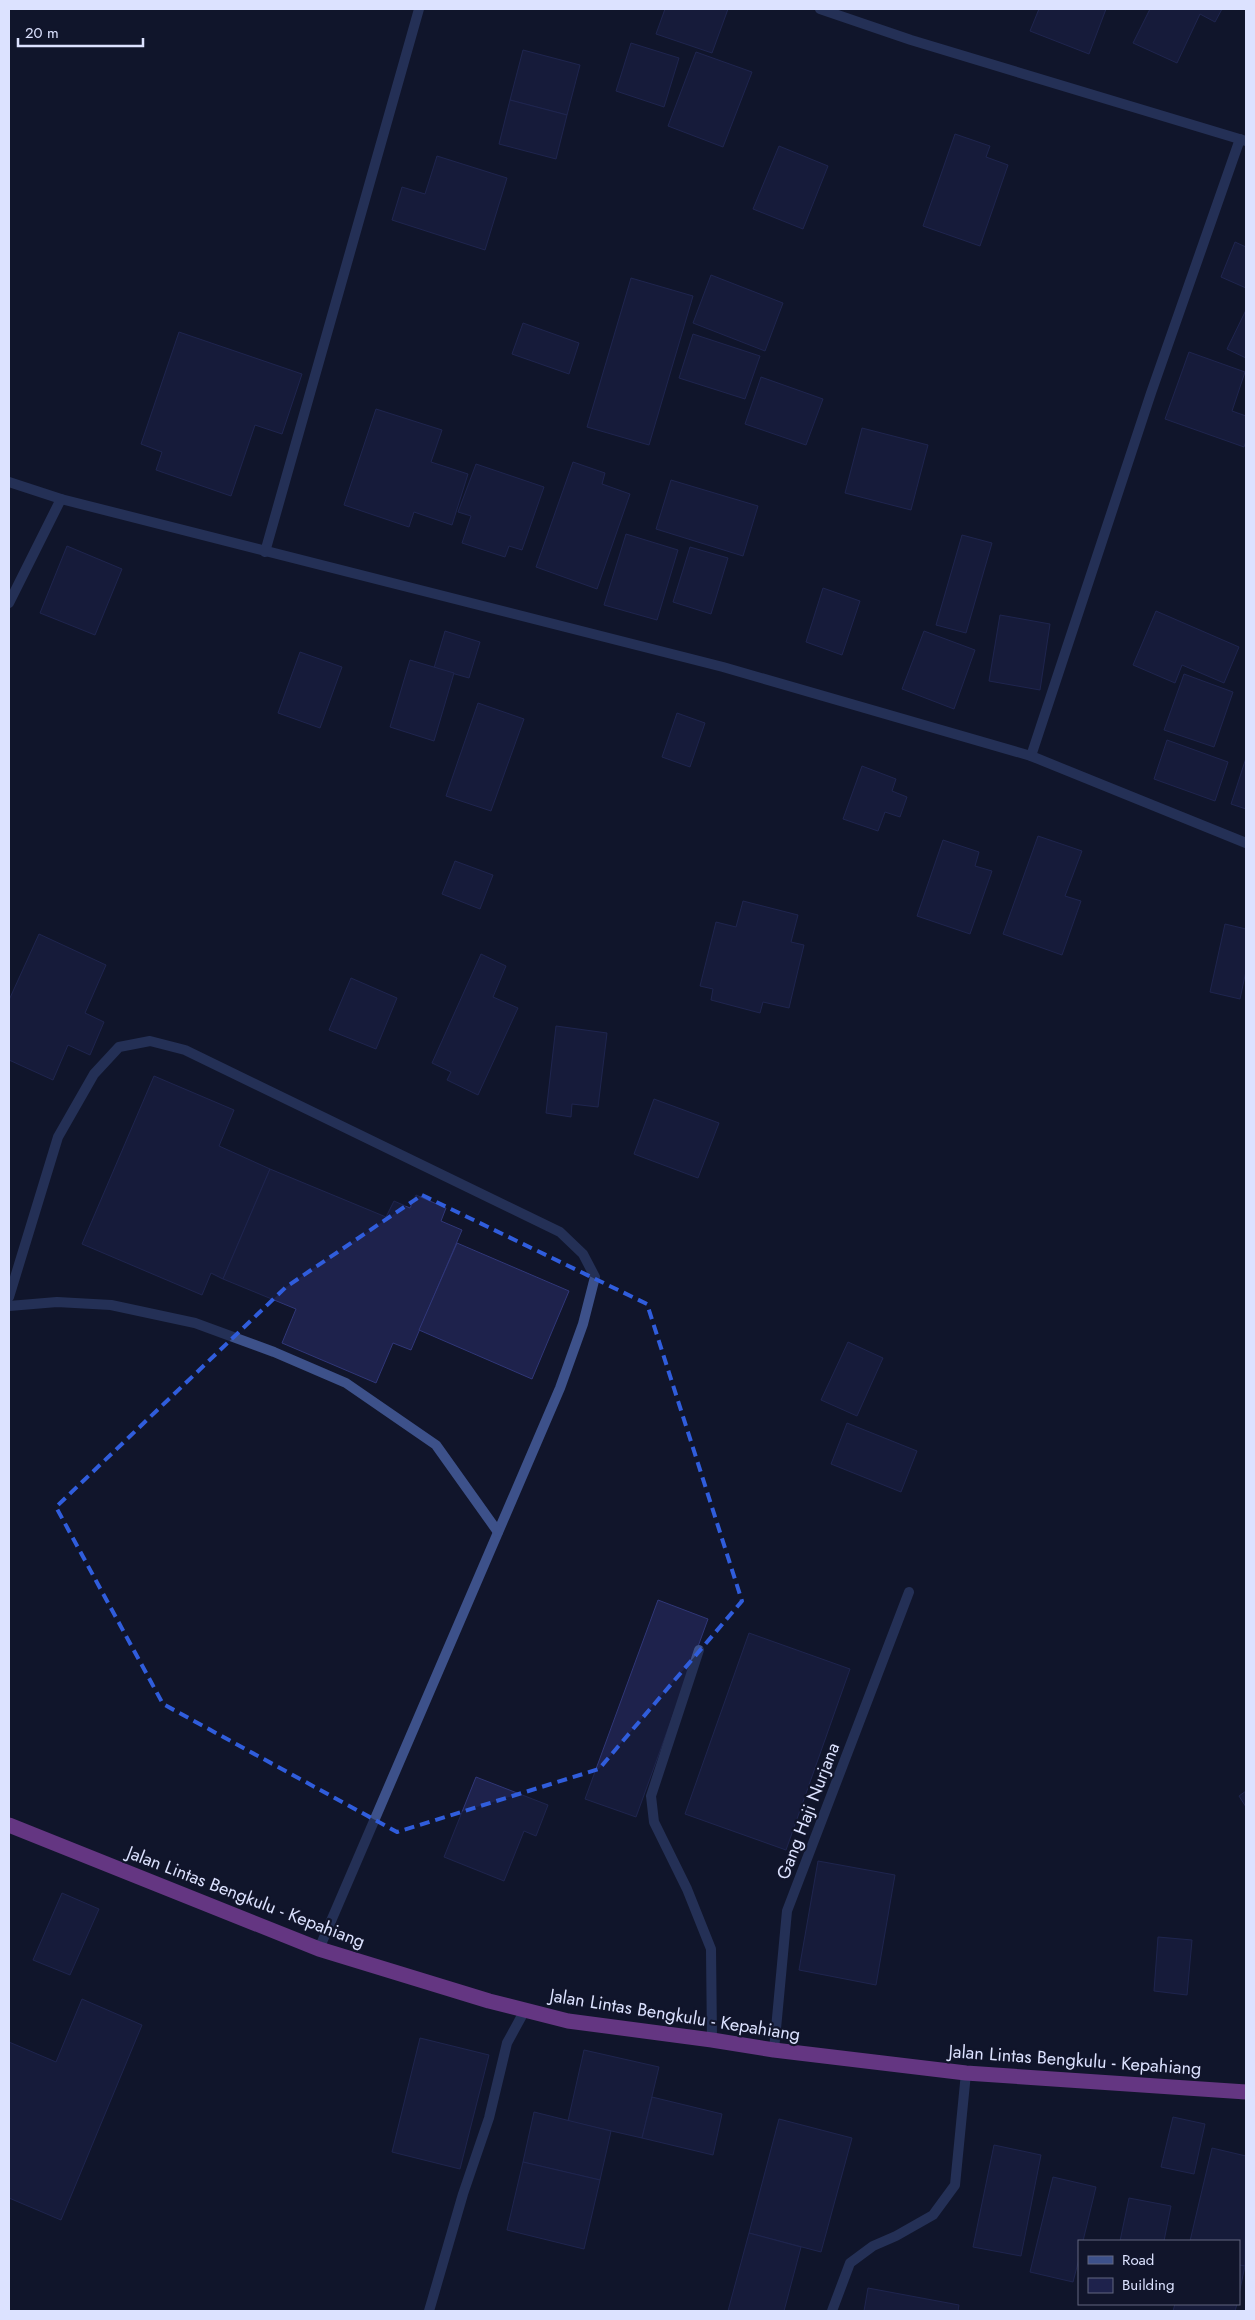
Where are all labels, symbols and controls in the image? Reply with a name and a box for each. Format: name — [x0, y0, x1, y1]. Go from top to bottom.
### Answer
scale bar — [18, 15, 142, 47]
text: 20 m — [25, 22, 59, 44]
street label: Gang Haji Nurjana — [770, 1739, 846, 1883]
street label: Jalan Lintas Bengkulu - Kepahiang — [121, 1839, 369, 1955]
street label: Jalan Lintas Bengkulu - Kepahiang — [546, 1982, 802, 2048]
street label: Jalan Lintas Bengkulu - Kepahiang — [946, 2038, 1202, 2082]
legend — [1078, 2240, 1240, 2305]
text: Road — [1122, 2249, 1154, 2271]
text: Building — [1122, 2274, 1174, 2296]

